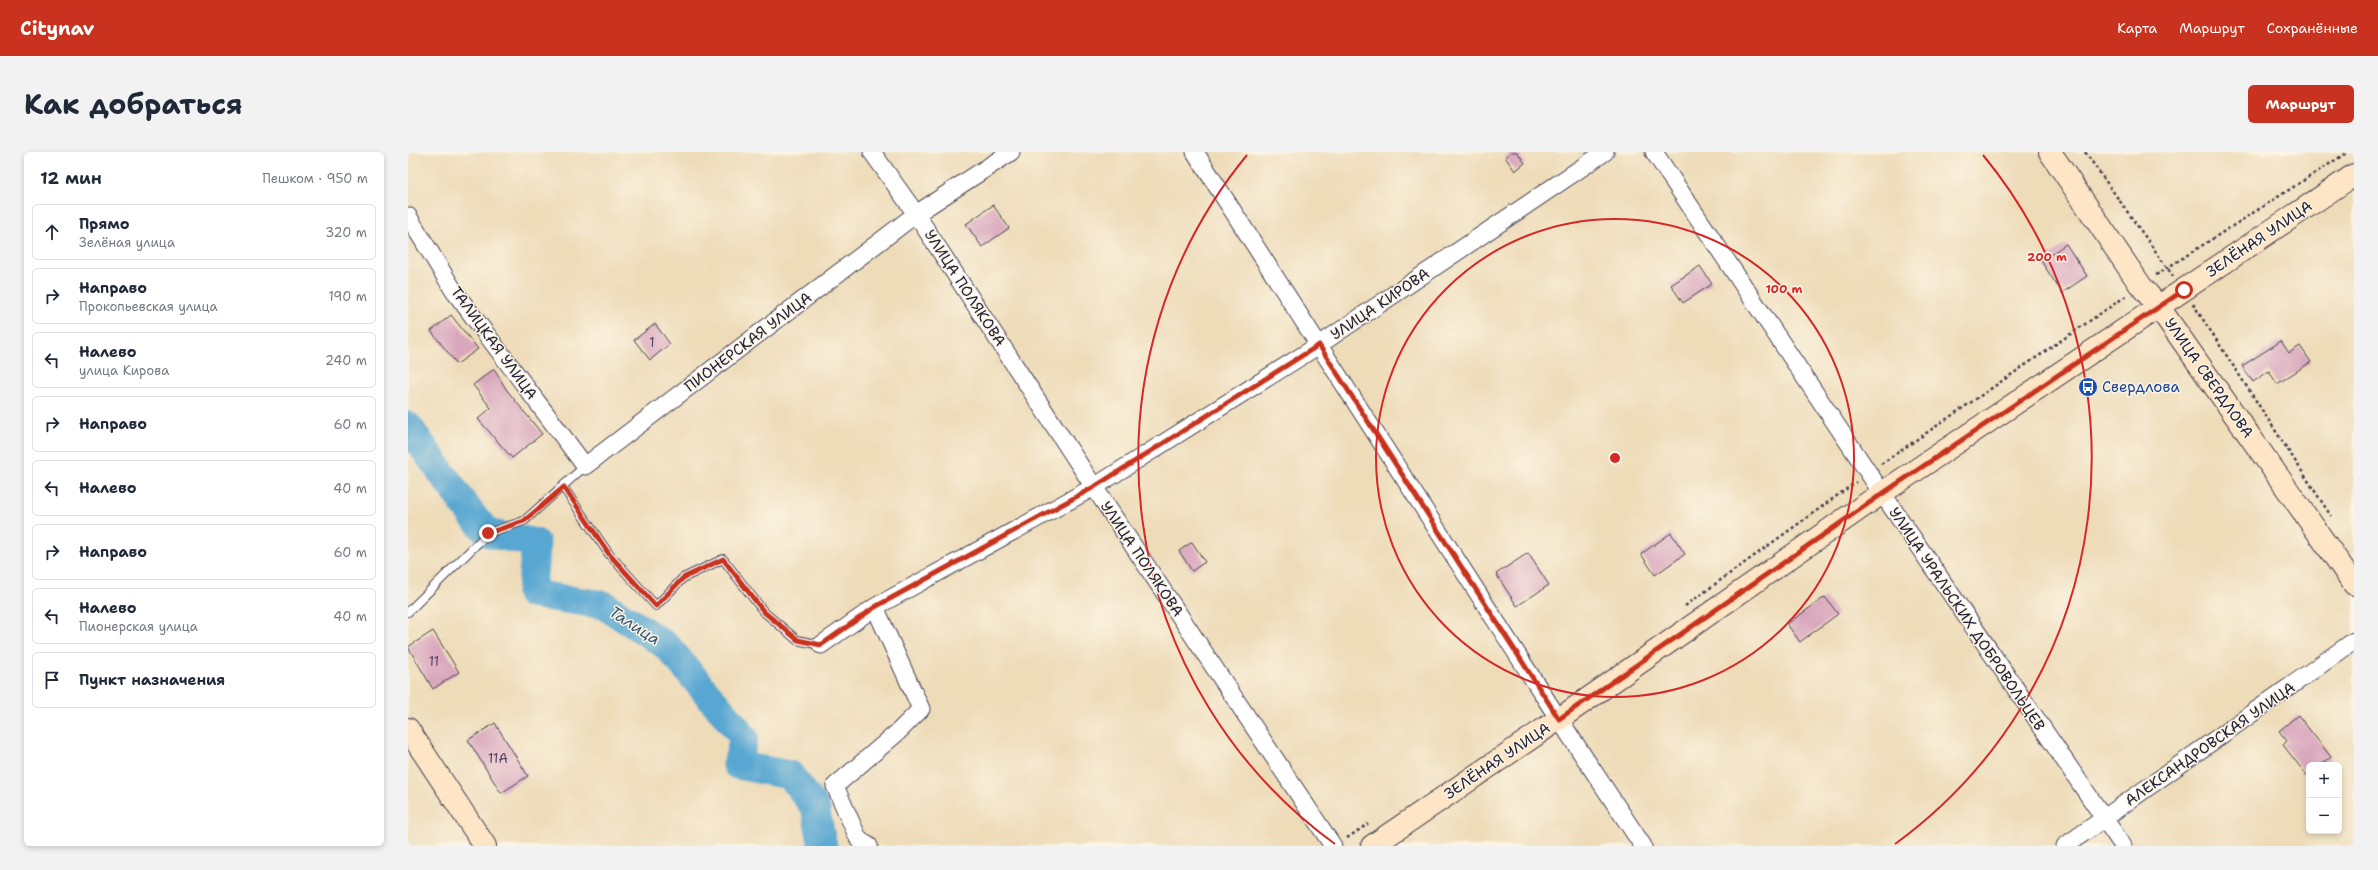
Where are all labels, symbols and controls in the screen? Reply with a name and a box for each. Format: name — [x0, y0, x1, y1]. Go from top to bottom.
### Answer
text: Citynav — [20, 16, 94, 41]
text: Карта — [2117, 19, 2157, 37]
text: Маршрут — [2179, 19, 2245, 37]
text: Сохранённые — [2267, 19, 2358, 37]
text: Как добраться — [24, 85, 243, 123]
button: Маршрут — [2248, 85, 2354, 123]
text: 12 мин — [40, 167, 102, 189]
text: Пешком · 950 m — [262, 170, 368, 187]
street label: ЗЕЛЁНАЯ УЛИЦА — [2202, 196, 2316, 282]
text: Прямо — [79, 214, 129, 234]
icon: ahead — [41, 221, 63, 243]
text: 320 m — [325, 224, 367, 241]
street label: УЛИЦА ПОЛЯКОВА — [920, 226, 1010, 350]
text: Зелёная улица — [79, 234, 175, 251]
text: 200 m — [2027, 249, 2067, 265]
street label: УЛИЦА КИРОВА — [1327, 263, 1433, 345]
text: Направо — [79, 278, 147, 298]
text: 100 m — [1766, 281, 1803, 297]
route start — [2175, 281, 2193, 299]
street label: ТАЛИЦКАЯ УЛИЦА — [446, 282, 542, 404]
icon: right — [41, 285, 63, 307]
text: 190 m — [328, 288, 367, 305]
street label: ПИОНЕРСКАЯ УЛИЦА — [680, 288, 816, 396]
text: Прокопьевская улица — [79, 298, 218, 315]
street label: УЛИЦА СВЕРДЛОВА — [2160, 314, 2258, 442]
house number: 1 — [649, 334, 655, 351]
text: Налево — [79, 342, 137, 362]
icon: left — [41, 349, 63, 371]
text: 240 m — [325, 352, 367, 369]
text: улица Кирова — [79, 362, 169, 379]
bus stop icon: Свердлова — [2077, 376, 2099, 398]
place label: Свердлова — [2102, 377, 2180, 397]
icon: right — [41, 413, 63, 435]
text: Направо — [79, 414, 147, 434]
text: 60 m — [334, 416, 367, 433]
centre of rings — [1608, 451, 1622, 465]
icon: left — [41, 477, 63, 499]
text: Налево — [79, 478, 137, 498]
text: 40 m — [333, 480, 367, 497]
street label: УЛИЦА ПОЛЯКОВА — [1096, 497, 1188, 621]
street label: УЛИЦА УРАЛЬСКИХ ДОБРОВОЛЬЦЕВ — [1884, 503, 2050, 735]
route end — [479, 524, 497, 542]
icon: right — [41, 541, 63, 563]
text: Направо — [79, 542, 147, 562]
text: 60 m — [334, 544, 367, 561]
text: Налево — [79, 598, 137, 618]
water label: Талица — [605, 601, 664, 650]
icon: left — [41, 605, 63, 627]
text: 40 m — [333, 608, 367, 625]
text: Пионерская улица — [79, 618, 198, 635]
house number: 11 — [429, 653, 439, 670]
icon: arrive — [41, 669, 63, 691]
text: Пункт назначения — [79, 670, 225, 690]
street label: АЛЕКСАНДРОВСКАЯ УЛИЦА — [2121, 677, 2299, 811]
street label: ЗЕЛЁНАЯ УЛИЦА — [1440, 718, 1554, 804]
house number: 11А — [488, 750, 508, 767]
map controls — [2306, 762, 2342, 834]
button: + — [2306, 762, 2342, 798]
button: − — [2306, 798, 2342, 834]

